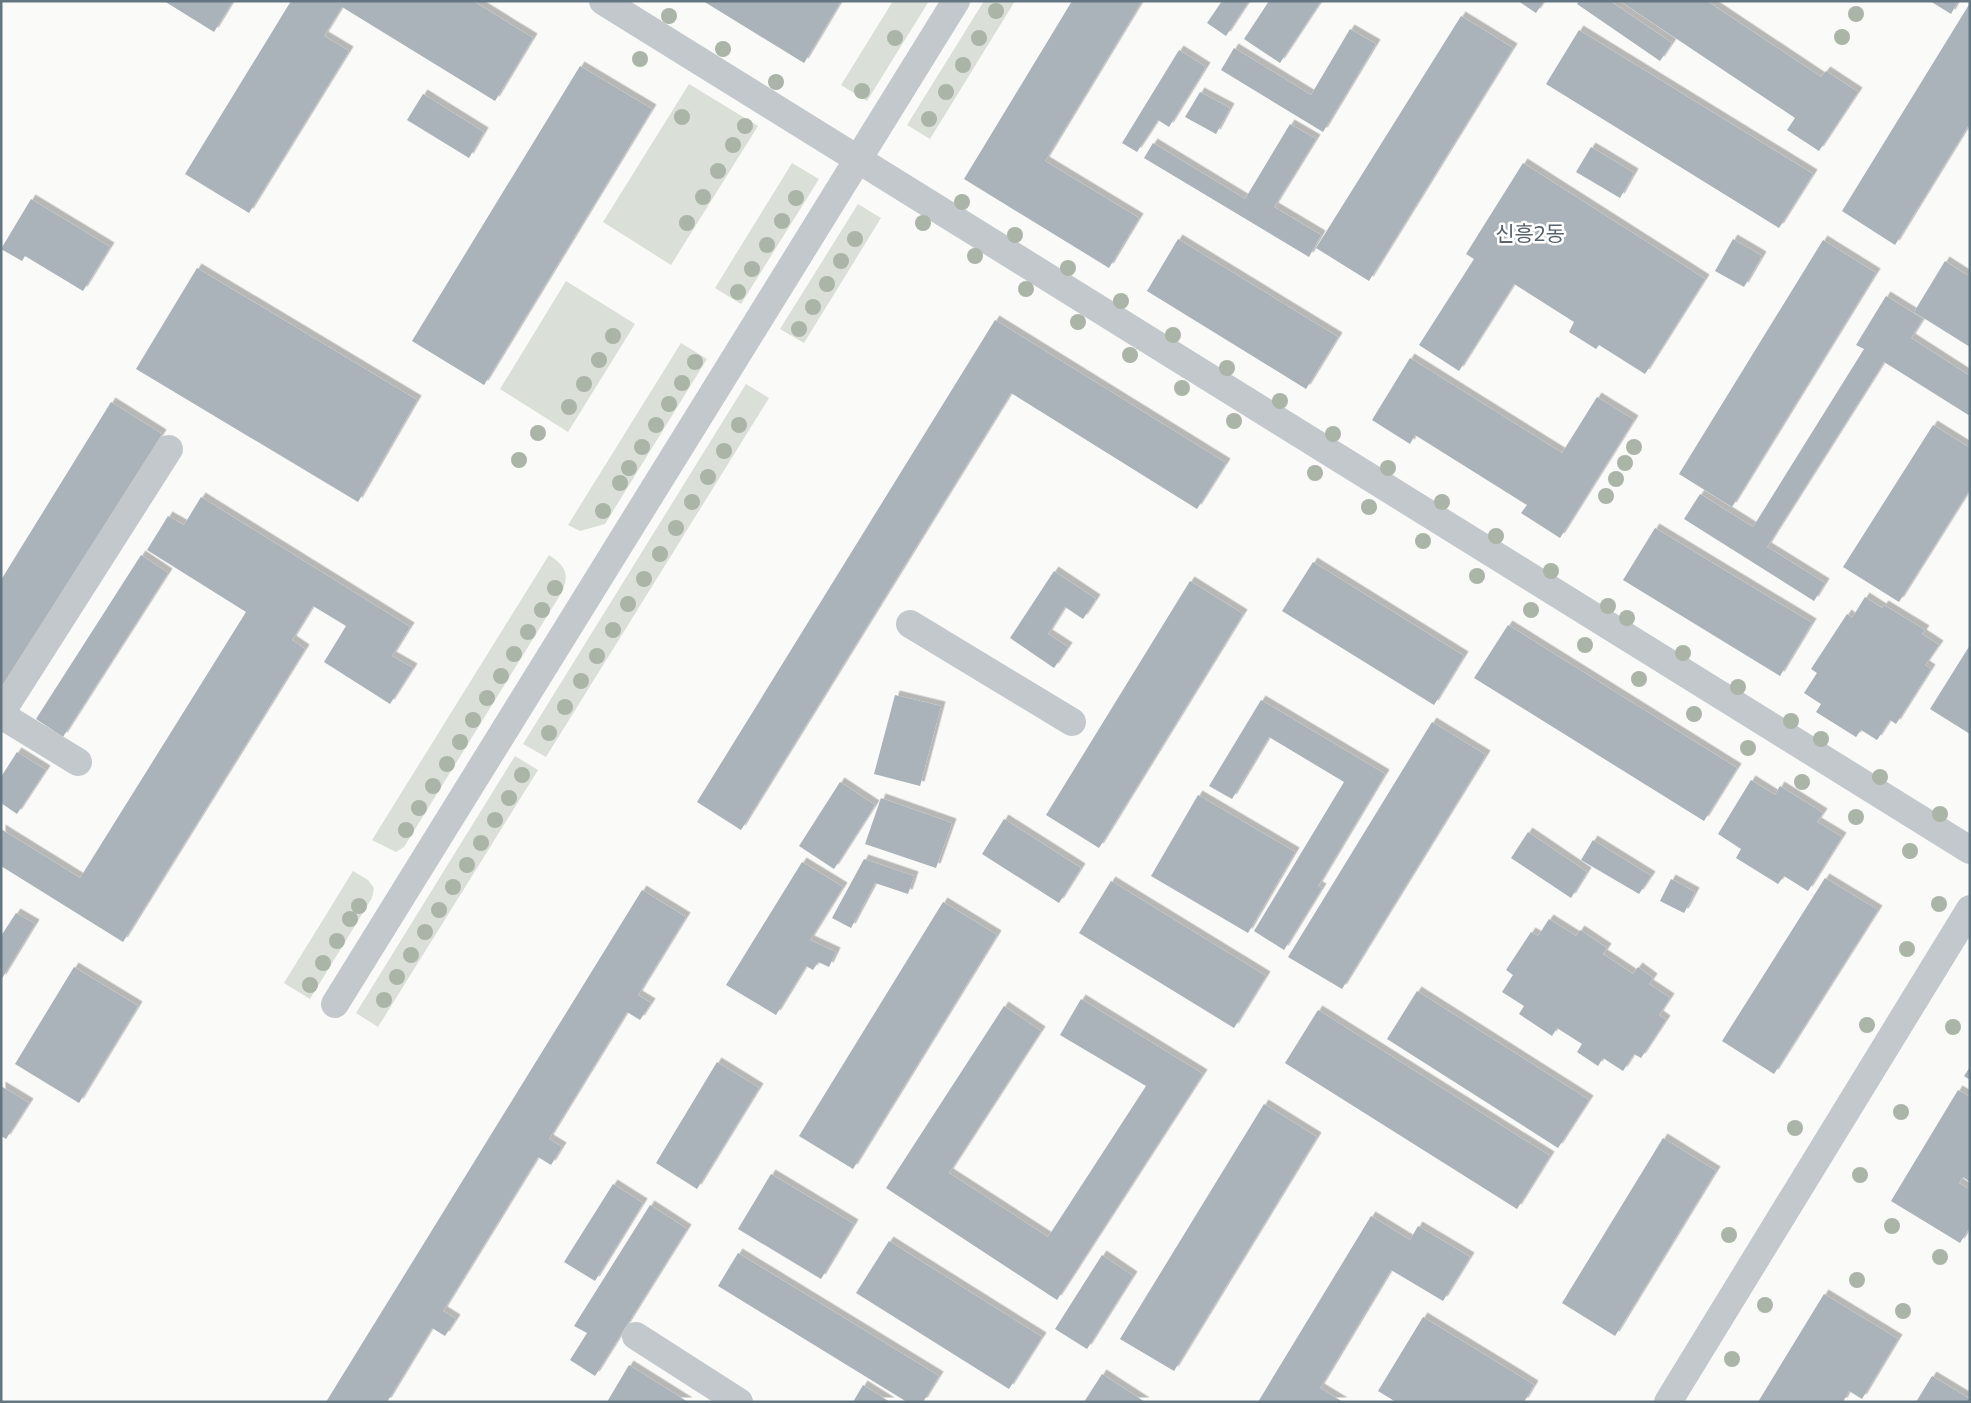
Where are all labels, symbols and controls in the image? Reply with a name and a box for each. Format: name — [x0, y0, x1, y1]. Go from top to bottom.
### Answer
district label: 신흥2동 — [1495, 220, 1565, 245]

